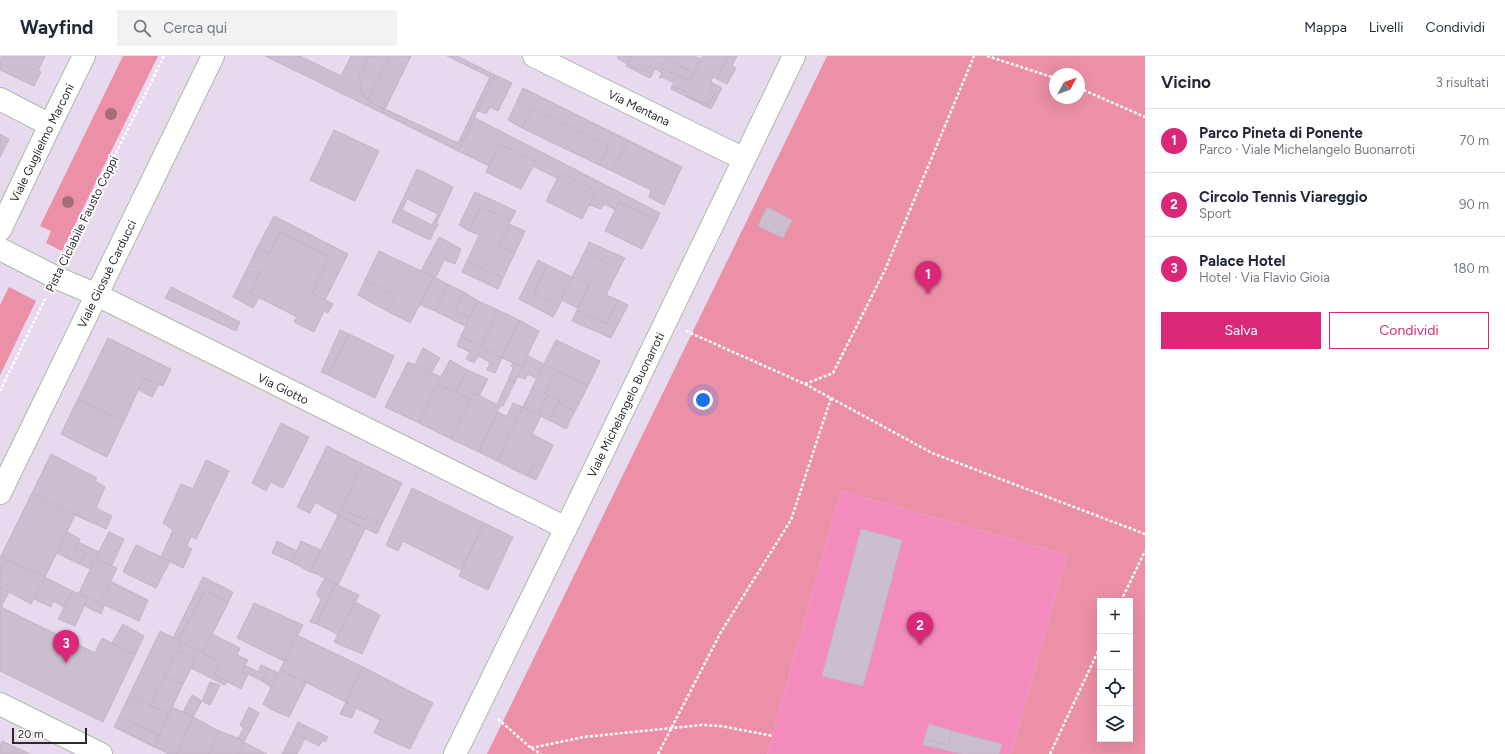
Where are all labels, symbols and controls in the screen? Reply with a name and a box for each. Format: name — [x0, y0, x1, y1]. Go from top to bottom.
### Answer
search box — [117, 10, 397, 46]
text: Wayfind — [20, 16, 93, 39]
icon: search — [131, 17, 153, 39]
text: Cerca qui — [163, 19, 227, 37]
text: Mappa — [1304, 19, 1347, 36]
text: Livelli — [1369, 19, 1404, 36]
text: Condividi — [1426, 19, 1485, 36]
north arrow — [1049, 68, 1085, 104]
text: Vicino — [1161, 72, 1211, 92]
text: 3 risultati — [1436, 75, 1489, 90]
street label: Viale Guglielmo Marconi — [7, 81, 77, 205]
street label: Via Mentana — [606, 87, 672, 129]
text: Parco Pineta di Ponente — [1199, 124, 1363, 142]
text: 1 — [1171, 133, 1177, 148]
text: 70 m — [1459, 133, 1489, 148]
text: Parco · Viale Michelangelo Buonarroti — [1199, 142, 1415, 157]
street label: Pista Ciclabile Fausto Coppi — [43, 154, 121, 294]
text: Circolo Tennis Viareggio — [1199, 188, 1367, 206]
text: 2 — [1170, 197, 1178, 212]
text: 90 m — [1459, 197, 1489, 212]
text: Sport — [1199, 206, 1232, 221]
street label: Viale Giosuè Carducci — [75, 218, 139, 330]
text: Palace Hotel — [1199, 252, 1286, 270]
pin: 1 — [915, 261, 941, 294]
text: 3 — [1170, 261, 1178, 276]
text: 180 m — [1453, 261, 1489, 276]
text: Hotel · Via Flavio Gioia — [1199, 270, 1330, 285]
button: Salva — [1161, 312, 1321, 349]
button: Condividi — [1329, 312, 1489, 349]
street label: Viale Michelangelo Buonarroti — [585, 330, 667, 480]
street label: Via Giotto — [255, 371, 311, 407]
your location — [693, 390, 713, 410]
map controls — [1097, 598, 1133, 742]
button: + — [1097, 598, 1133, 634]
pin: 2 — [907, 612, 933, 645]
pin: 3 — [53, 630, 79, 663]
button: − — [1097, 634, 1133, 670]
button: locate — [1097, 670, 1133, 706]
button: layers — [1097, 706, 1133, 742]
scale bar — [12, 726, 87, 745]
text: 20 m — [18, 728, 43, 741]

